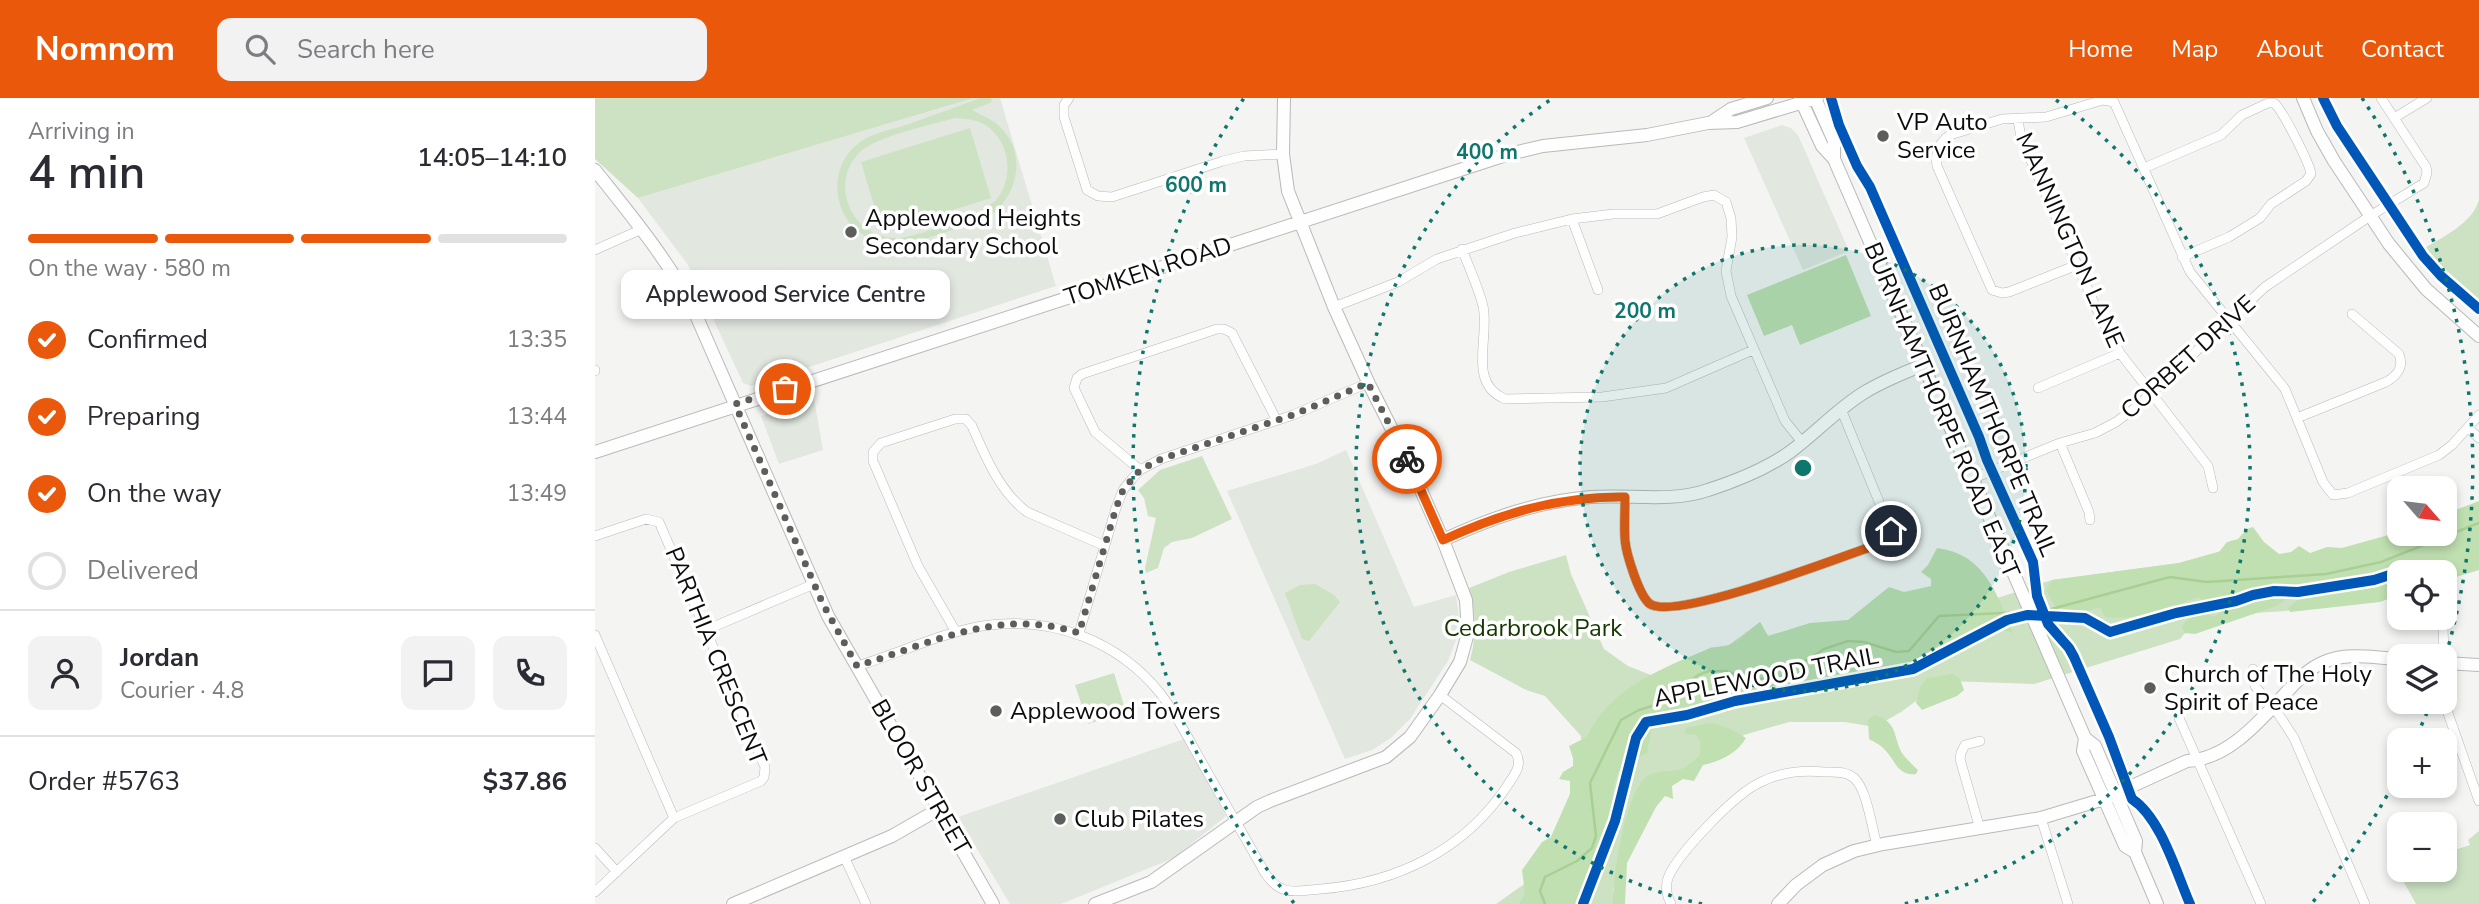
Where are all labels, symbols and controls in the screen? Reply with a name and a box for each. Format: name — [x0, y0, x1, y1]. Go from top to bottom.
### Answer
search box — [217, 18, 707, 81]
text: Nomnom — [35, 27, 175, 72]
icon: search — [241, 30, 279, 68]
text: Search here — [297, 32, 435, 67]
text: Home — [2068, 33, 2133, 65]
text: Map — [2171, 33, 2218, 65]
text: About — [2256, 33, 2323, 65]
text: Contact — [2361, 33, 2444, 65]
place label: VP Auto Service — [1896, 106, 1987, 166]
text: Arriving in — [28, 116, 135, 147]
street label: MANNINGTON LANE — [2008, 127, 2132, 353]
marker: VP Auto Service — [1875, 128, 1891, 144]
text: 400 m — [1456, 138, 1518, 166]
text: 14:05–14:10 — [417, 140, 567, 175]
text: 4 min — [28, 141, 145, 204]
text: 600 m — [1165, 171, 1227, 199]
place label: Applewood Heights Secondary School — [865, 202, 1081, 262]
marker: Applewood Heights Secondary School — [843, 224, 859, 240]
street label: TOMKEN ROAD — [1060, 229, 1236, 313]
street label: BURNHAMTHORPE ROAD EAST — [1857, 237, 2028, 583]
text: On the way · 580 m — [28, 253, 231, 284]
callout: Applewood Service Centre — [620, 270, 949, 319]
text: Applewood Service Centre — [645, 279, 926, 310]
street label: BURNHAMTHORPE TRAIL — [1921, 279, 2065, 561]
street label: CORBET DRIVE — [2114, 288, 2262, 426]
text: 200 m — [1614, 297, 1676, 325]
icon: check — [28, 321, 66, 359]
text: Confirmed — [87, 322, 208, 357]
text: 13:35 — [507, 324, 567, 355]
pin — [755, 359, 815, 419]
icon: bag — [766, 370, 804, 408]
icon: check — [28, 398, 66, 436]
text: Preparing — [87, 399, 200, 434]
text: 13:44 — [507, 401, 567, 432]
courier — [1372, 424, 1442, 494]
icon: bike — [1388, 440, 1426, 478]
centre of rings — [1791, 456, 1815, 480]
icon: check — [28, 475, 66, 513]
text: On the way — [87, 476, 221, 511]
north arrow — [2387, 476, 2457, 546]
map controls — [2387, 476, 2457, 882]
text: 13:49 — [507, 478, 567, 509]
pin — [1861, 501, 1921, 561]
icon: home — [1872, 512, 1910, 550]
street label: PARTHIA CRESCENT — [658, 542, 775, 770]
text: Delivered — [87, 553, 199, 588]
button: locate — [2387, 560, 2457, 630]
park label: Cedarbrook Park — [1444, 612, 1623, 644]
button: person — [28, 636, 102, 710]
button: chat — [401, 636, 475, 710]
button: phone — [493, 636, 567, 710]
street label: APPLEWOOD TRAIL — [1651, 639, 1881, 715]
text: Jordan — [120, 640, 199, 675]
button: layers — [2387, 644, 2457, 714]
place label: Church of The Holy Spirit of Peace — [2164, 658, 2372, 718]
text: Courier · 4.8 — [120, 675, 244, 706]
marker: Church of The Holy Spirit of Peace — [2142, 680, 2158, 696]
street label: BLOOR STREET — [864, 693, 979, 861]
place label: Applewood Towers — [1010, 695, 1221, 727]
marker: Applewood Towers — [988, 703, 1004, 719]
button: + — [2387, 728, 2457, 798]
text: Order #5763 — [28, 764, 180, 799]
text: $37.86 — [483, 764, 567, 799]
place label: Club Pilates — [1074, 803, 1204, 835]
marker: Club Pilates — [1052, 811, 1068, 827]
button: − — [2387, 812, 2457, 882]

